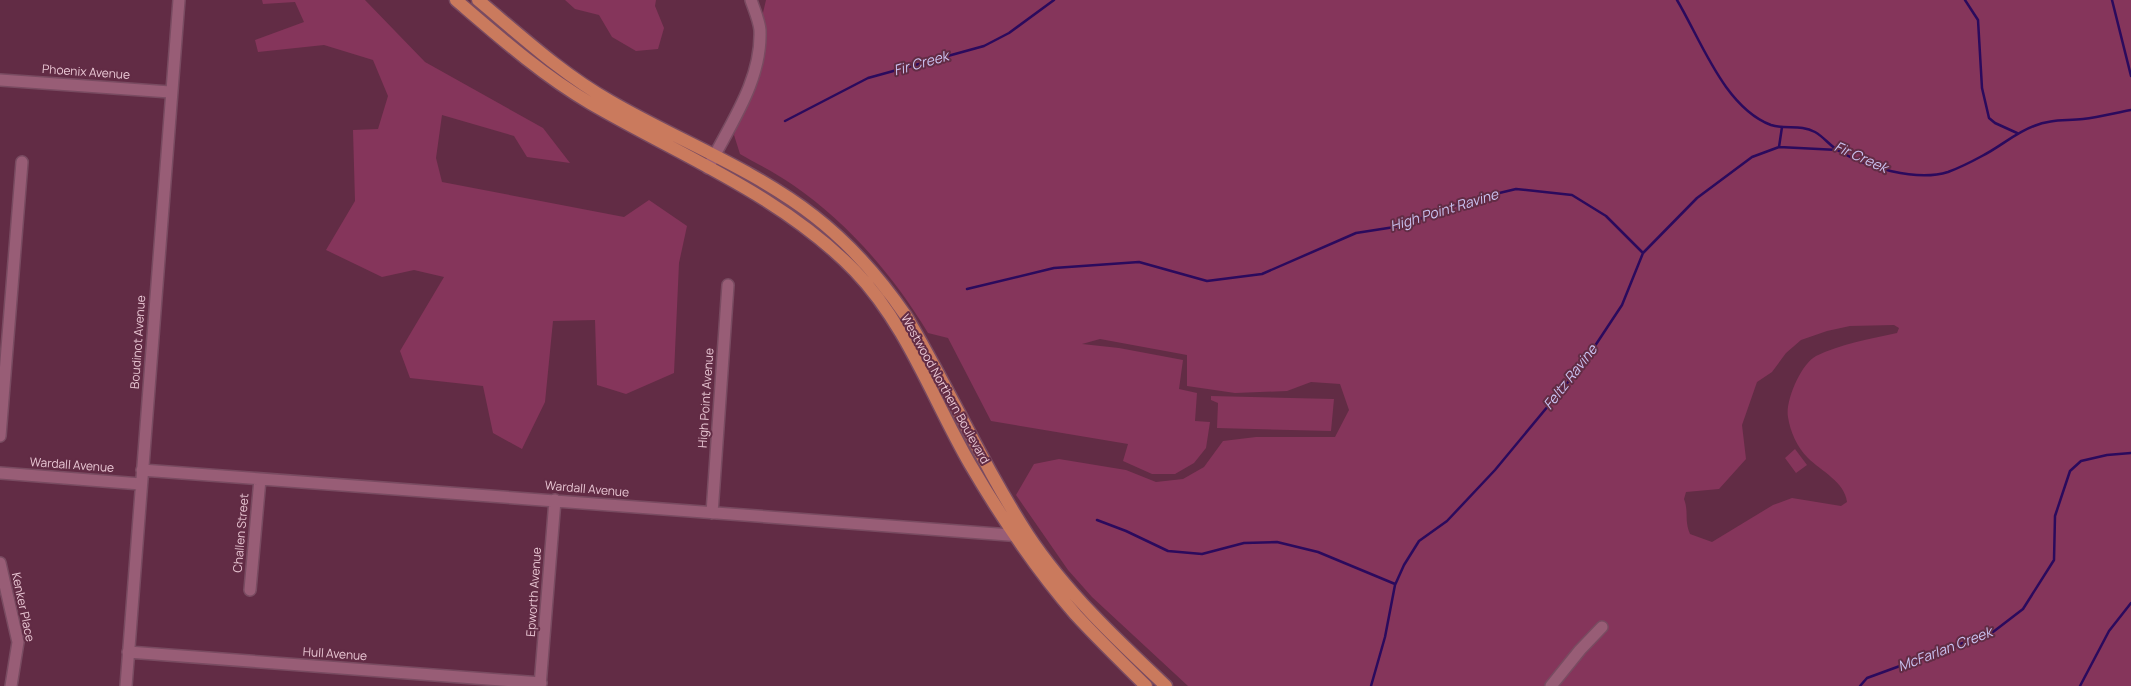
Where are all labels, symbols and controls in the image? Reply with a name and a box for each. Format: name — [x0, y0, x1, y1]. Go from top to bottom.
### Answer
water label: Fir Creek — [891, 45, 953, 79]
street label: Phoenix Avenue — [42, 60, 131, 83]
water label: Fir Creek — [1832, 136, 1893, 178]
water label: High Point Ravine — [1387, 184, 1501, 235]
street label: Boudinot Avenue — [126, 295, 149, 389]
street label: Westwood Northern Boulevard — [897, 311, 994, 467]
water label: Feltz Ravine — [1538, 340, 1601, 413]
street label: High Point Avenue — [694, 347, 717, 449]
street label: Wardall Avenue — [29, 453, 115, 476]
street label: Wardall Avenue — [544, 476, 630, 501]
street label: Challen Street — [229, 492, 252, 573]
street label: Epworth Avenue — [522, 547, 545, 637]
street label: Kenker Place — [8, 571, 39, 643]
water label: McFarlan Creek — [1895, 621, 1997, 675]
street label: Hull Avenue — [302, 643, 368, 664]

